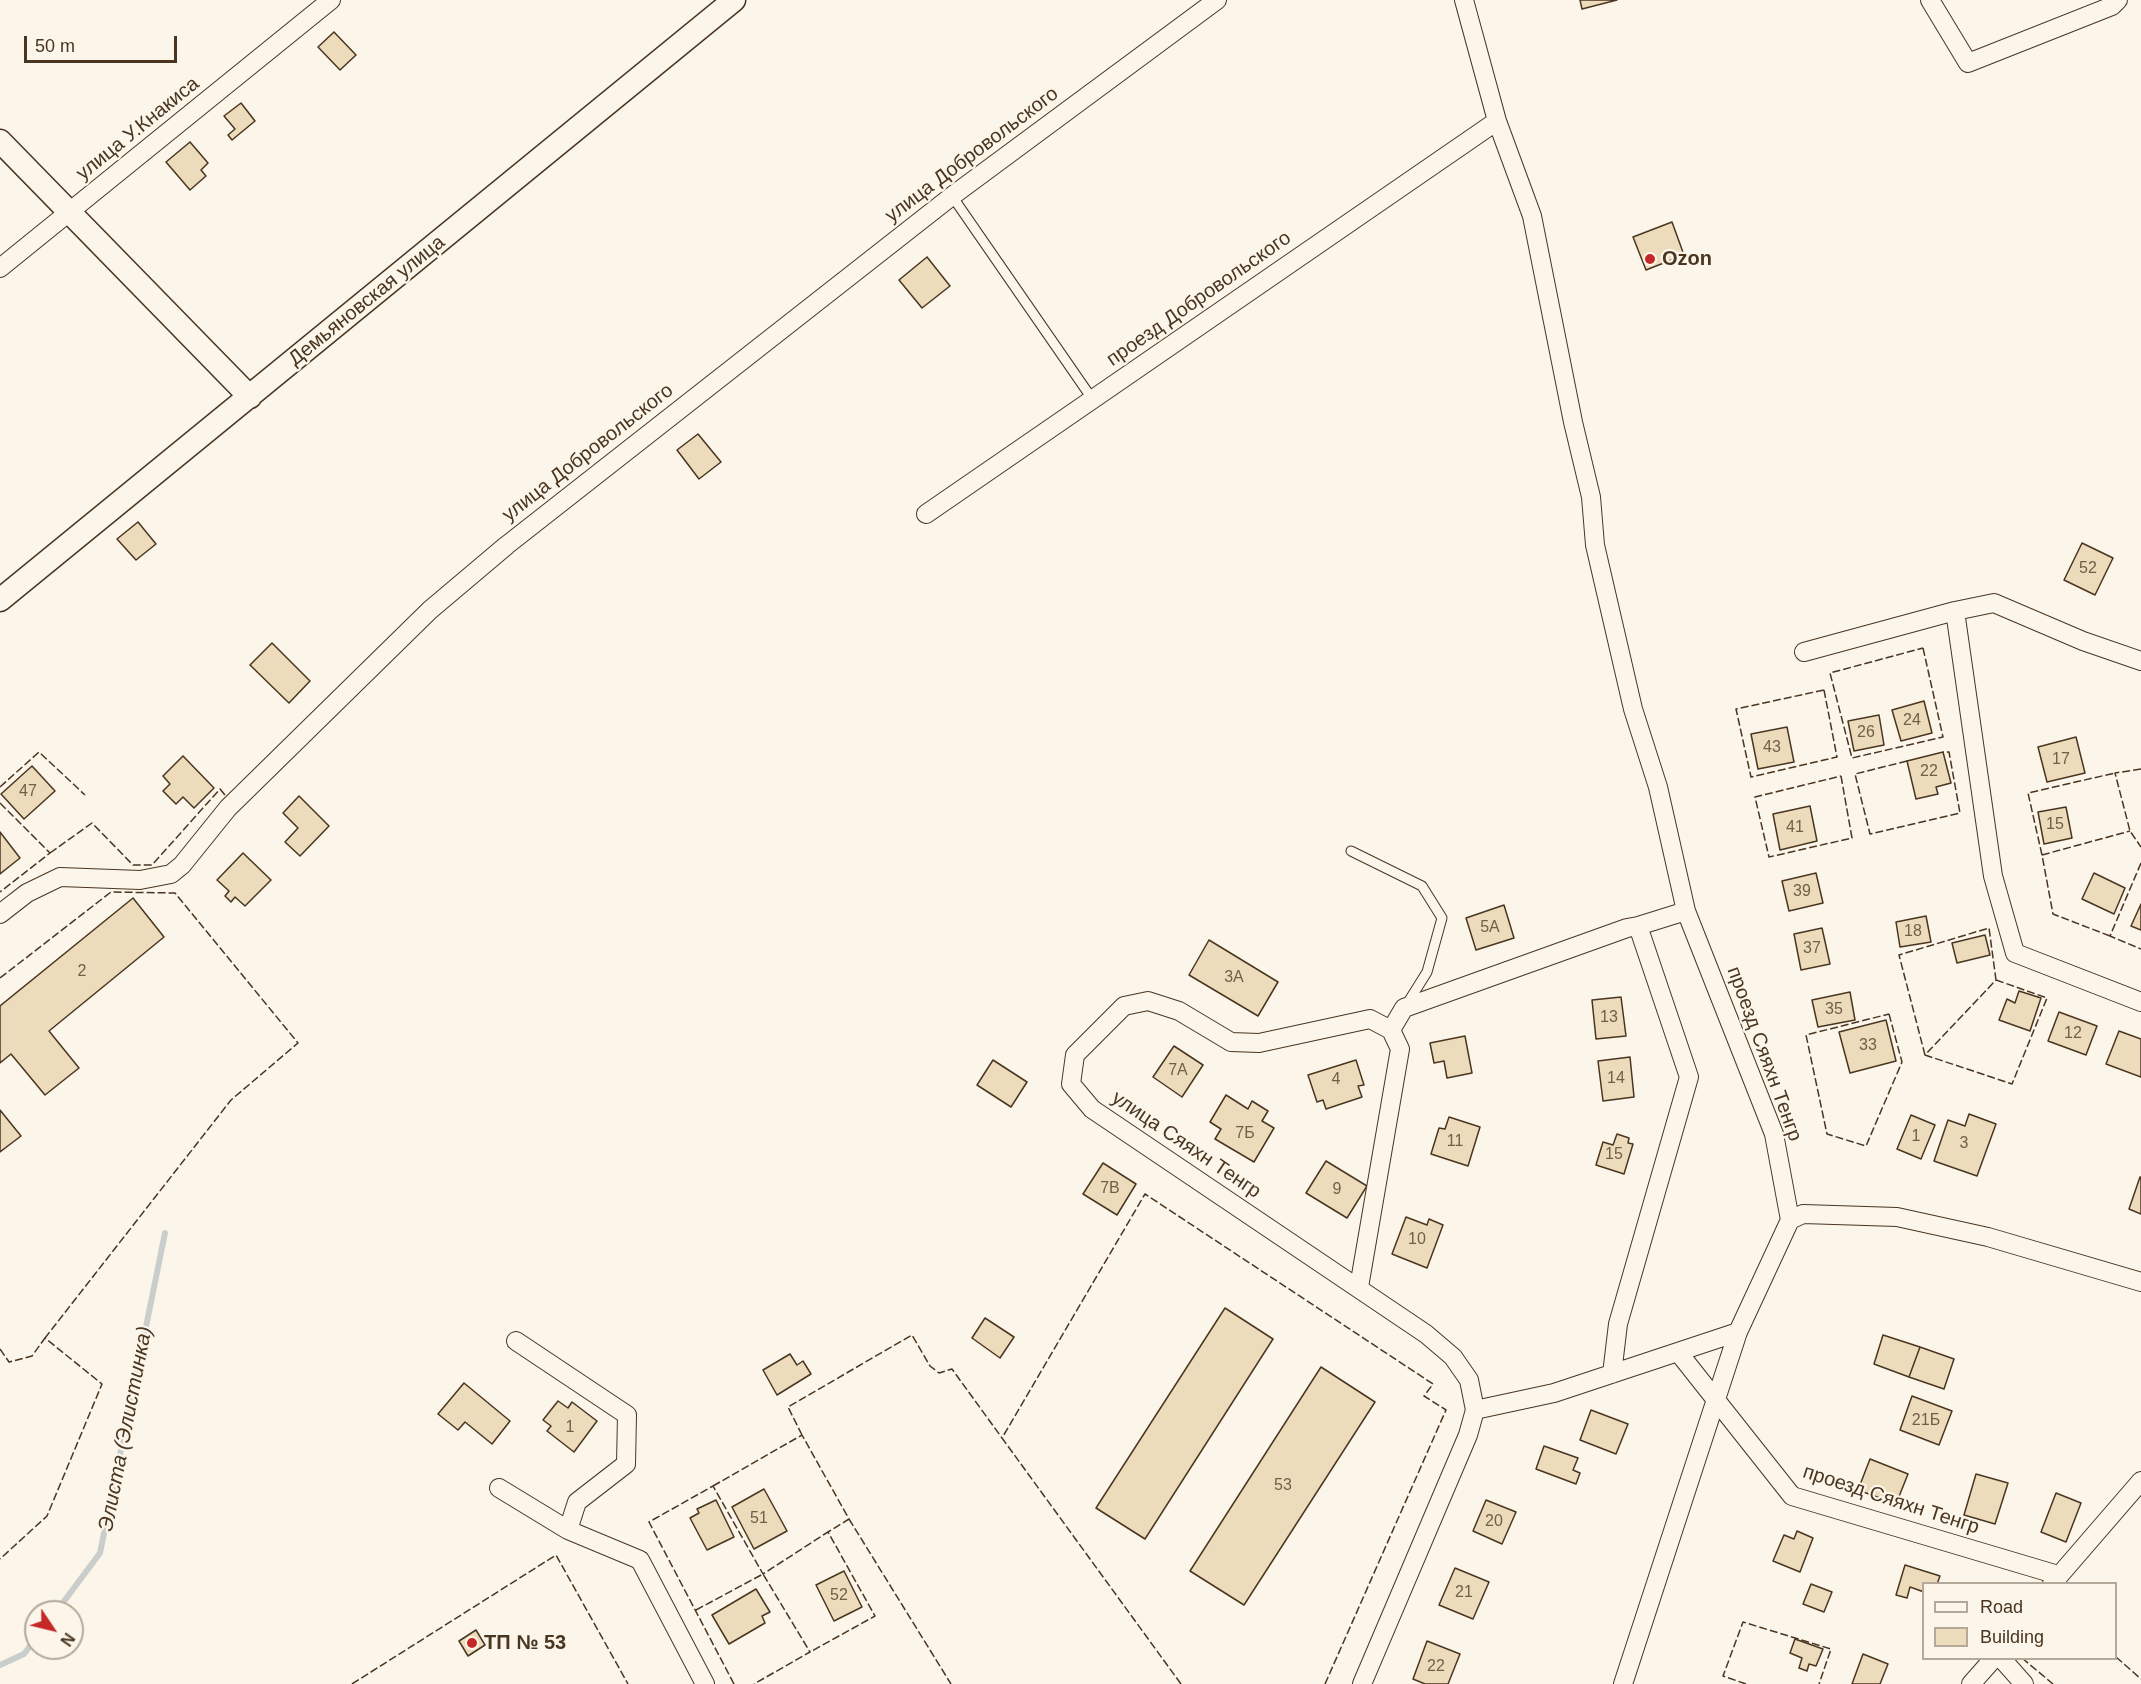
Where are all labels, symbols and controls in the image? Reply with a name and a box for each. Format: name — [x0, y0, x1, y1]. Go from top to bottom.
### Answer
scale bar — [27, 24, 180, 62]
text: 50 m — [35, 36, 75, 56]
street label: улица У.Кнакиса — [72, 72, 204, 186]
street label: улица Добровольского — [881, 82, 1063, 228]
street label: проезд Добровольского — [1102, 226, 1296, 372]
street label: Демьяновская улица — [284, 231, 450, 371]
place label: Ozon — [1662, 247, 1712, 271]
marker: Ozon — [1643, 252, 1657, 266]
street label: улица Добровольского — [498, 379, 678, 527]
house number: 52 — [2079, 559, 2097, 579]
house number: 24 — [1903, 711, 1921, 731]
house number: 26 — [1857, 723, 1875, 743]
house number: 43 — [1763, 738, 1781, 758]
house number: 17 — [2052, 750, 2070, 770]
house number: 22 — [1920, 762, 1938, 782]
house number: 47 — [19, 782, 37, 802]
house number: 15 — [2046, 815, 2064, 835]
house number: 41 — [1786, 818, 1804, 838]
house number: 39 — [1793, 882, 1811, 902]
house number: 5А — [1480, 918, 1500, 938]
house number: 18 — [1904, 922, 1922, 942]
house number: 37 — [1803, 939, 1821, 959]
house number: 2 — [78, 962, 86, 982]
street label: проезд Сяяхн Тенгр — [1721, 963, 1807, 1145]
house number: 3А — [1224, 968, 1244, 988]
house number: 35 — [1825, 1000, 1843, 1020]
house number: 13 — [1600, 1008, 1618, 1028]
house number: 12 — [2064, 1024, 2082, 1044]
house number: 33 — [1859, 1036, 1877, 1056]
house number: 7А — [1168, 1061, 1188, 1081]
house number: 14 — [1607, 1069, 1625, 1089]
house number: 4 — [1332, 1070, 1340, 1090]
street label: улица Сяяхн Тенгр — [1107, 1086, 1265, 1204]
house number: 7Б — [1235, 1124, 1255, 1144]
house number: 1 — [1912, 1127, 1920, 1147]
house number: 11 — [1447, 1132, 1463, 1152]
house number: 3 — [1960, 1134, 1968, 1154]
house number: 15 — [1605, 1145, 1623, 1165]
house number: 7В — [1100, 1179, 1120, 1199]
house number: 9 — [1333, 1180, 1341, 1200]
house number: 10 — [1408, 1230, 1426, 1250]
water label: Элиста (Элистинка) — [94, 1324, 158, 1534]
house number: 21Б — [1912, 1411, 1940, 1431]
house number: 1 — [566, 1418, 574, 1438]
street label: проезд Сяяхн Тенгр — [1800, 1460, 1982, 1540]
house number: 53 — [1274, 1476, 1292, 1496]
house number: 51 — [750, 1509, 768, 1529]
house number: 20 — [1485, 1512, 1503, 1532]
legend — [1922, 1582, 2117, 1660]
house number: 21 — [1455, 1583, 1473, 1603]
house number: 52 — [830, 1586, 848, 1606]
text: Road — [1980, 1597, 2023, 1617]
north arrow — [24, 1600, 84, 1660]
text: Building — [1980, 1627, 2044, 1647]
text: N — [57, 1630, 78, 1649]
place label: ТП № 53 — [484, 1631, 566, 1655]
marker: ТП № 53 — [465, 1636, 479, 1650]
house number: 22 — [1427, 1657, 1445, 1677]

